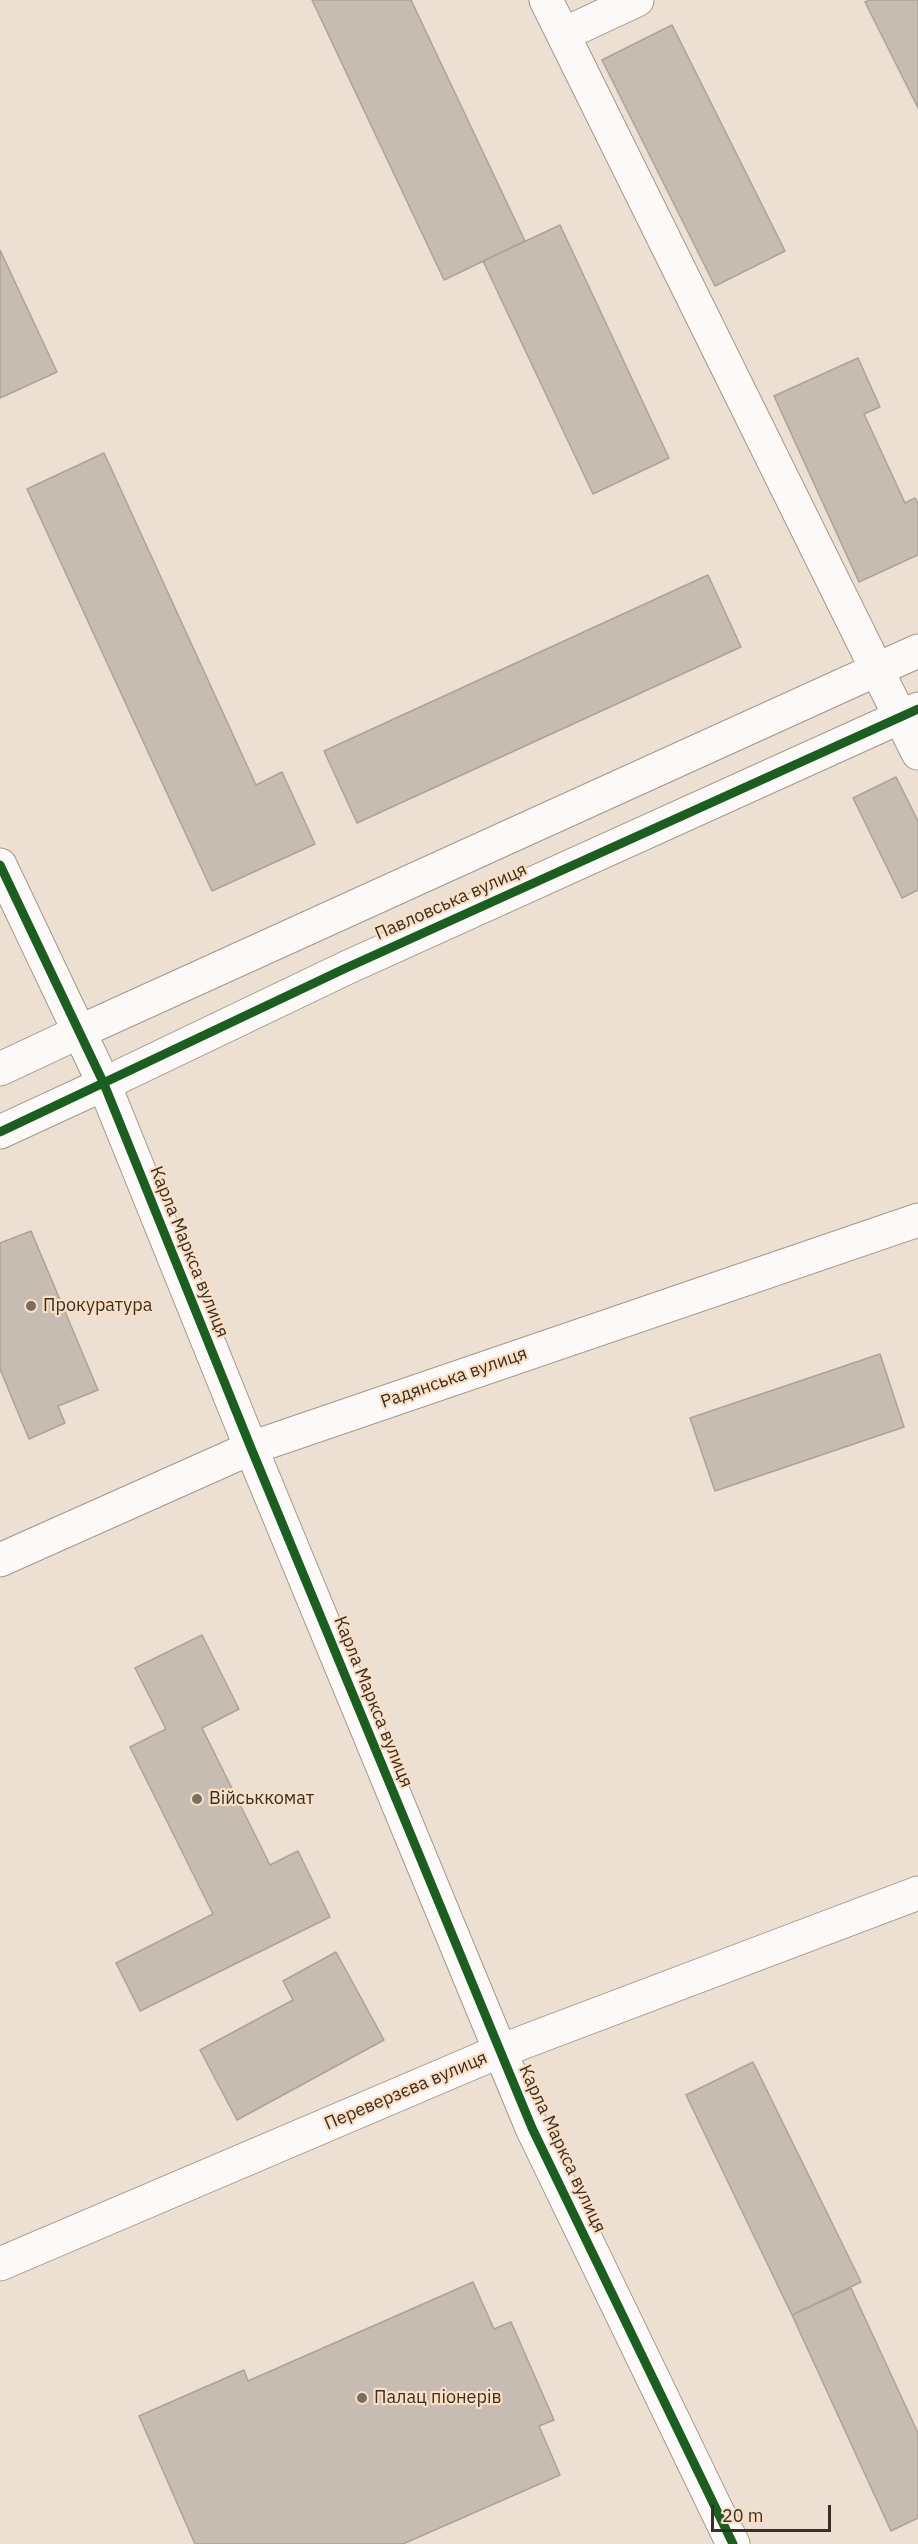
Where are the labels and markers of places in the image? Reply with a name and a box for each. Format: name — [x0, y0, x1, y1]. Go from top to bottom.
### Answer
place label: Прокуратура — [43, 1295, 152, 1317]
marker: Прокуратура — [24, 1299, 38, 1313]
place label: Військкомат — [209, 1788, 314, 1810]
marker: Військкомат — [190, 1792, 204, 1806]
place label: Палац піонерів — [374, 2387, 501, 2409]
marker: Палац піонерів — [355, 2391, 369, 2405]

